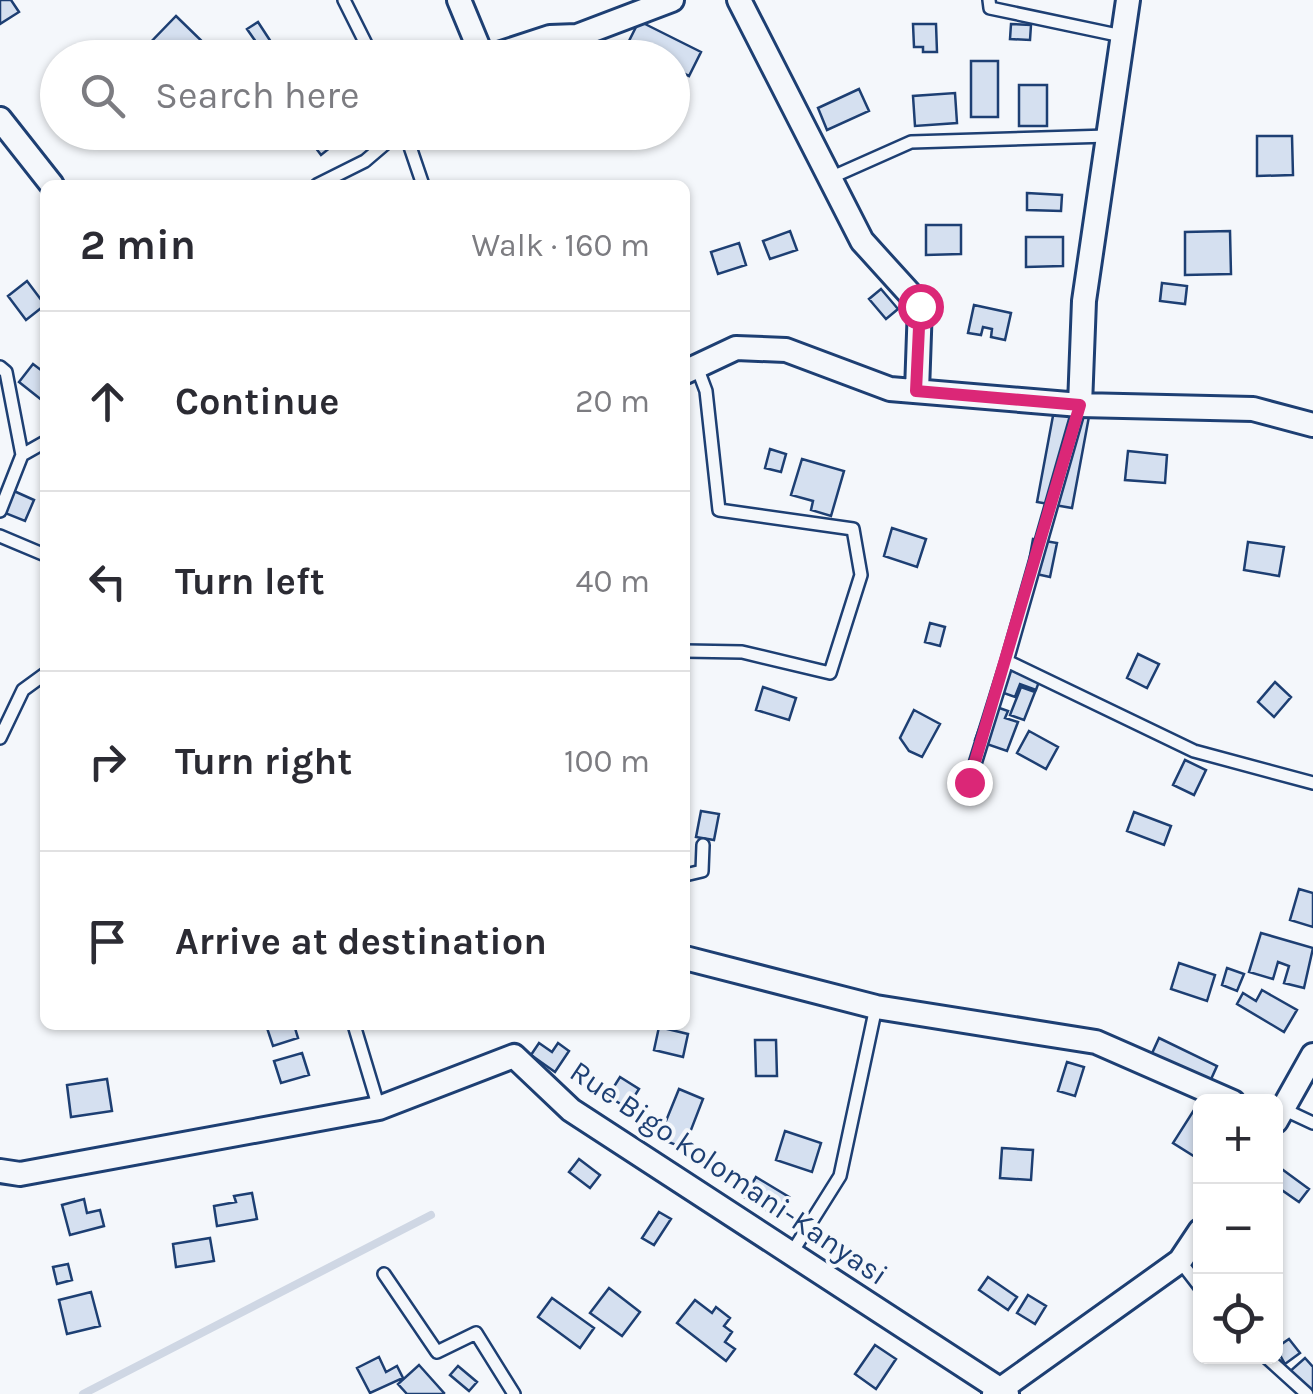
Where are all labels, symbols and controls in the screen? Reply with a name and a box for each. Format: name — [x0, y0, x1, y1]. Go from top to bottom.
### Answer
search box — [40, 40, 690, 150]
icon: search — [75, 68, 130, 123]
text: Search here — [155, 73, 359, 118]
text: 2 min — [80, 220, 196, 270]
text: Walk · 160 m — [471, 227, 650, 264]
route start — [898, 284, 944, 330]
icon: ahead — [80, 374, 135, 429]
text: Continue — [175, 379, 339, 424]
text: 20 m — [575, 383, 650, 420]
icon: left — [80, 554, 135, 609]
text: Turn left — [175, 559, 325, 604]
text: 40 m — [576, 563, 650, 600]
icon: right — [80, 734, 135, 789]
text: Turn right — [175, 739, 352, 784]
text: 100 m — [564, 743, 650, 780]
route end — [947, 760, 993, 806]
icon: arrive — [80, 914, 135, 969]
text: Arrive at destination — [175, 919, 547, 964]
street label: Rue Bigo kolomani-Kanyasi — [563, 1053, 895, 1293]
map controls — [1193, 1094, 1283, 1364]
button: + — [1193, 1094, 1283, 1184]
button: − — [1193, 1184, 1283, 1274]
button: locate — [1193, 1274, 1283, 1364]

